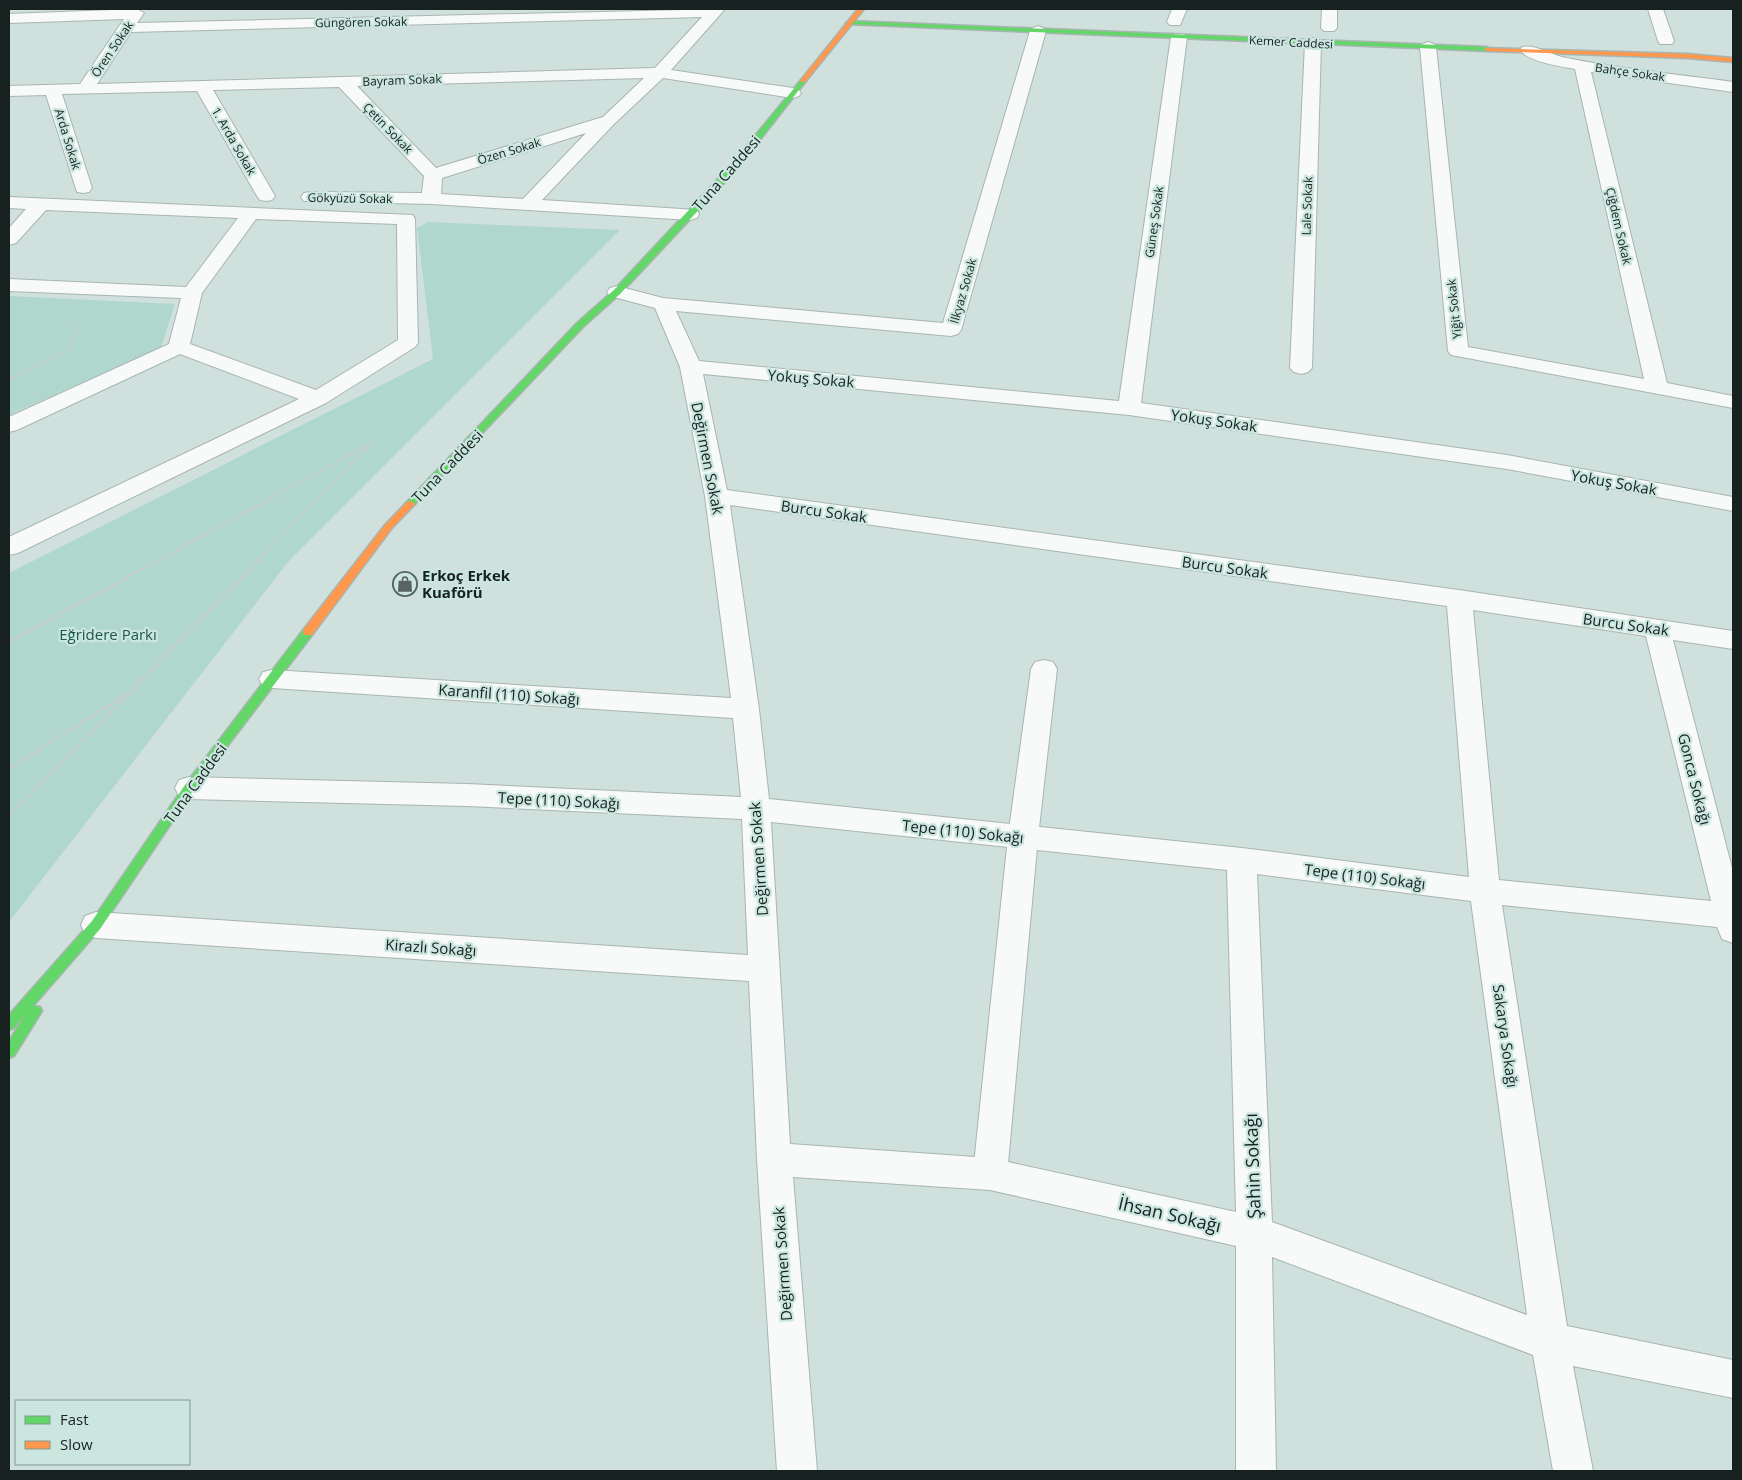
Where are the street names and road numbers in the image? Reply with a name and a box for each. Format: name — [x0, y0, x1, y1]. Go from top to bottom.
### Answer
street label: Güngören Sokak — [315, 13, 408, 31]
street label: Ören Sokak — [87, 17, 137, 81]
street label: Kemer Caddesi — [1248, 31, 1334, 53]
street label: Bahçe Sokak — [1594, 59, 1667, 85]
street label: Bayram Sokak — [362, 70, 443, 90]
street label: Çetin Sokak — [359, 99, 417, 158]
street label: 1. Arda Sokak — [208, 104, 261, 179]
street label: Arda Sokak — [51, 107, 85, 172]
street label: Tuna Caddesi — [687, 131, 765, 215]
street label: Özen Sokak — [475, 133, 543, 169]
street label: Lale Sokak — [1297, 176, 1317, 236]
street label: Güneş Sokak — [1141, 184, 1168, 259]
street label: Çiğdem Sokak — [1602, 186, 1636, 267]
street label: Gökyüzü Sokak — [307, 189, 393, 207]
street label: İlkyaz Sokak — [946, 256, 981, 326]
street label: Yiğit Sokak — [1442, 278, 1466, 340]
street label: Yokuş Sokak — [767, 364, 855, 392]
street label: Değirmen Sokak — [687, 400, 729, 516]
street label: Yokuş Sokak — [1170, 404, 1259, 436]
street label: Tuna Caddesi — [407, 425, 487, 507]
street label: Yokuş Sokak — [1569, 465, 1659, 499]
street label: Burcu Sokak — [780, 495, 868, 527]
street label: Burcu Sokak — [1181, 551, 1269, 583]
street label: Burcu Sokak — [1582, 608, 1670, 640]
street label: Karanfil (110) Sokağı — [438, 679, 580, 709]
street label: Gonca Sokağı — [1674, 731, 1716, 827]
street label: Tuna Caddesi — [159, 739, 231, 827]
street label: Tepe (110) Sokağı — [498, 787, 620, 813]
street label: Değirmen Sokak — [744, 801, 772, 917]
street label: Tepe (110) Sokağı — [901, 815, 1025, 847]
street label: Tepe (110) Sokağı — [1303, 859, 1427, 893]
street label: Kirazlı Sokağı — [385, 934, 477, 960]
street label: Sakarya Sokağı — [1489, 983, 1523, 1089]
street label: Şahin Sokağı — [1238, 1113, 1266, 1219]
street label: İhsan Sokağı — [1116, 1191, 1224, 1237]
street label: Değirmen Sokak — [768, 1206, 796, 1322]

